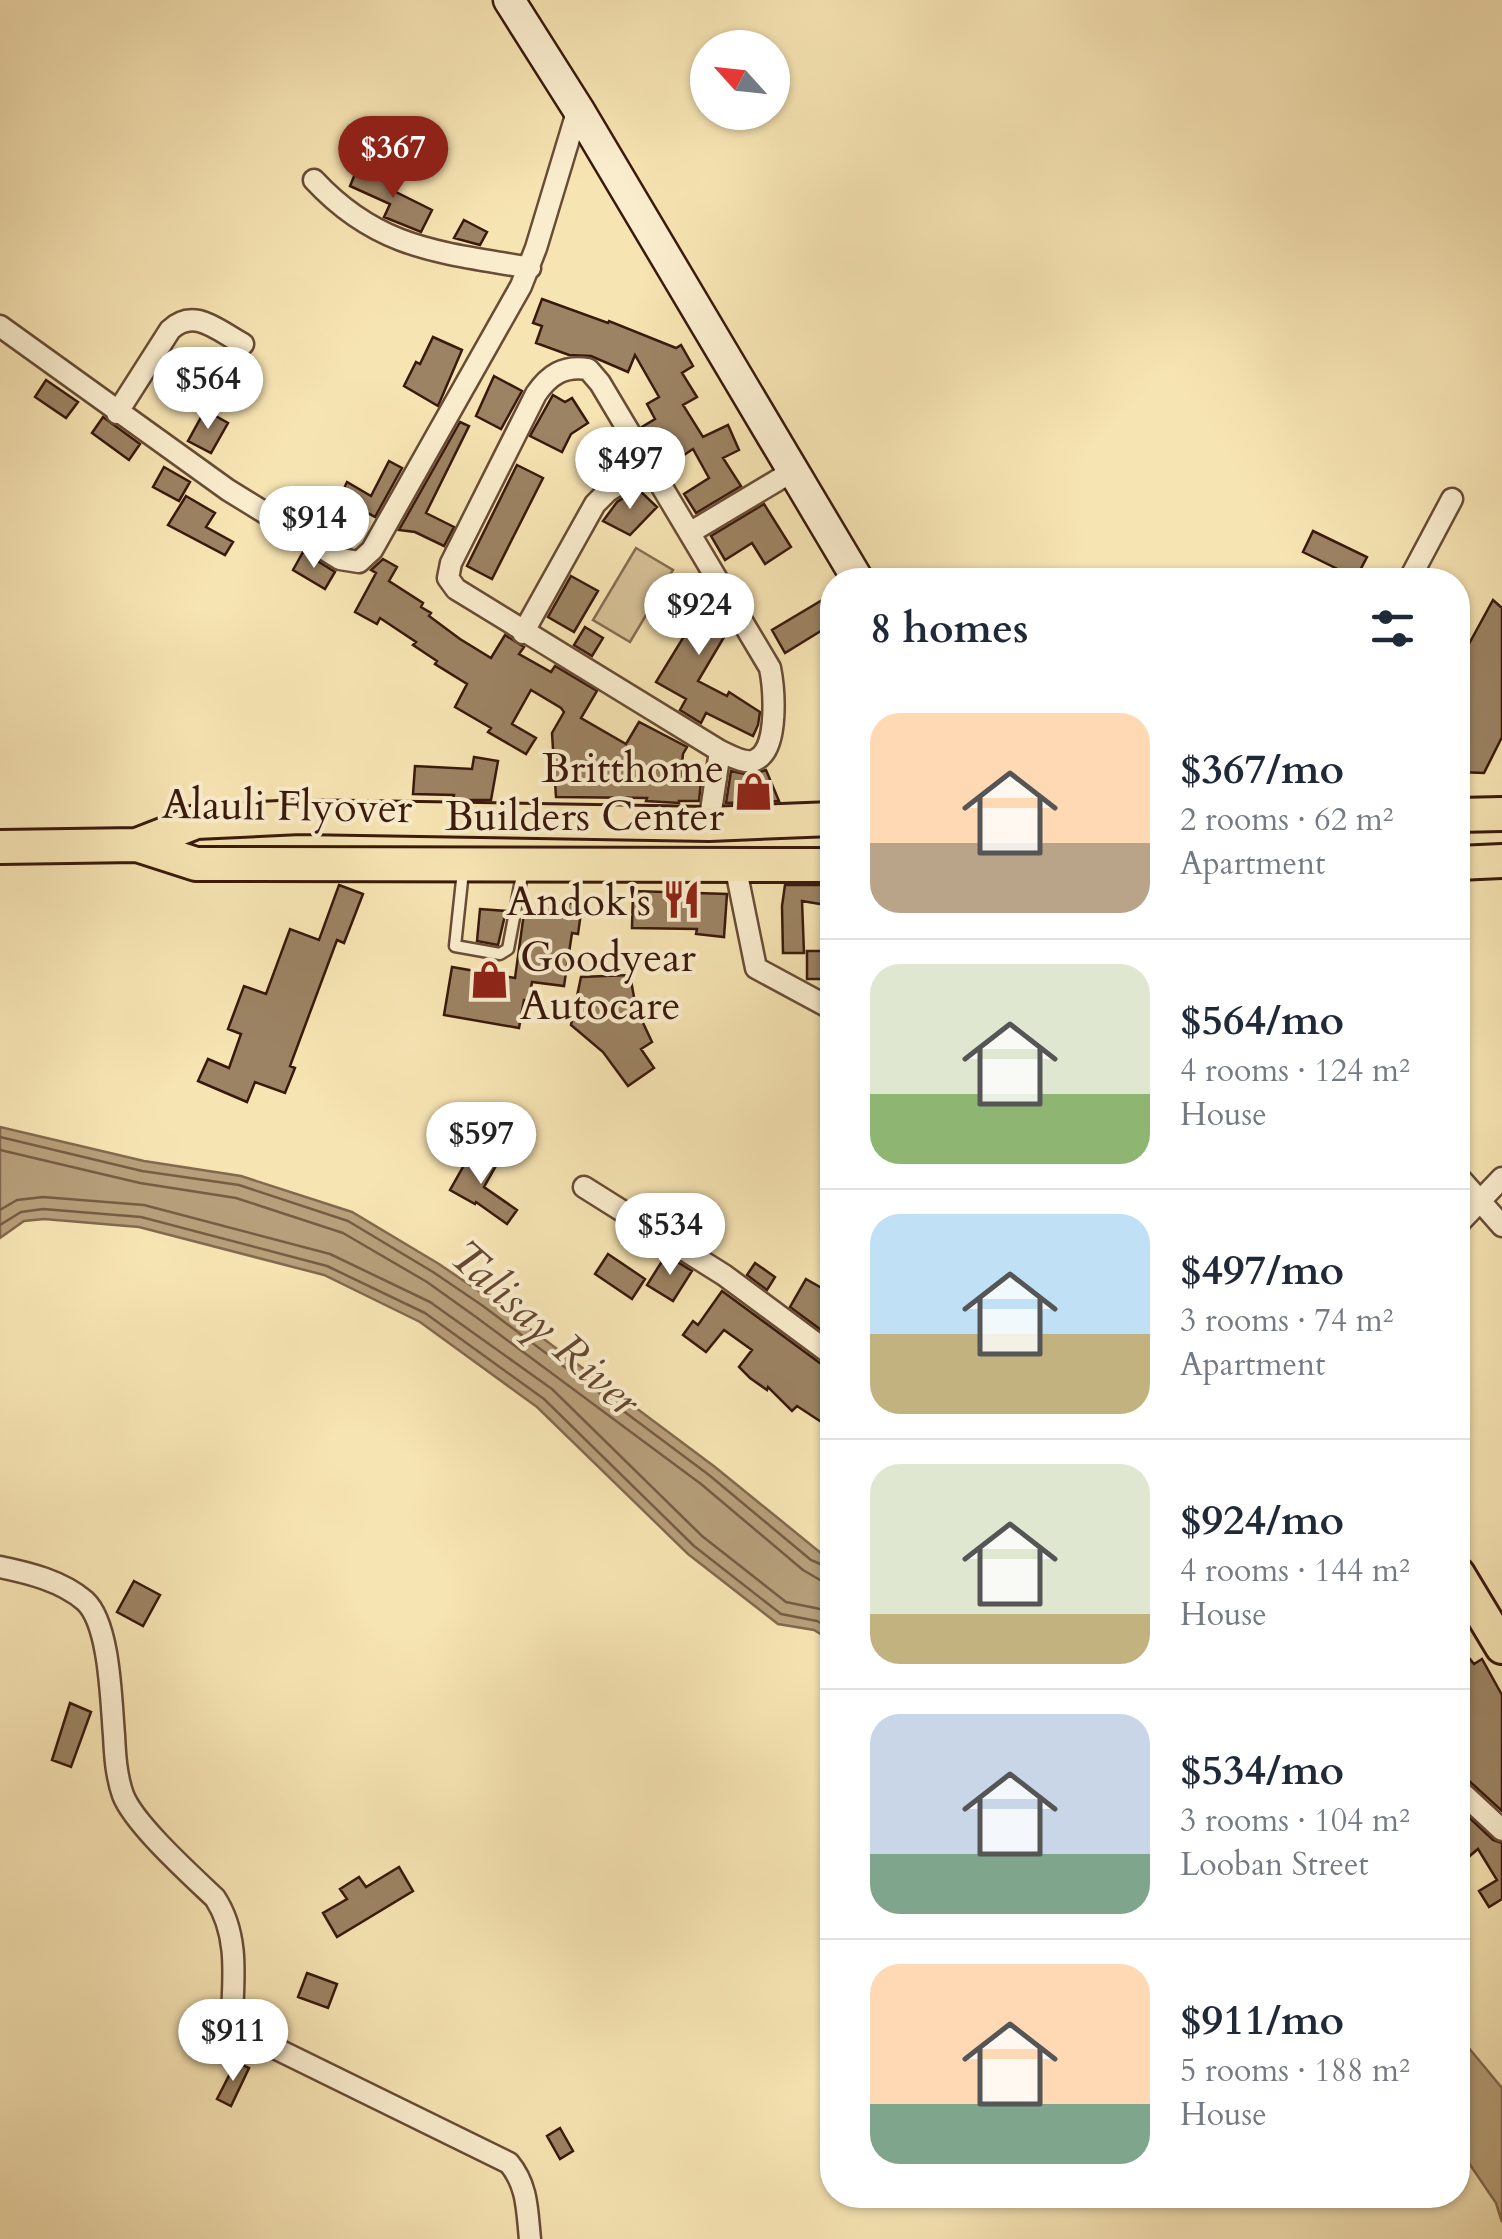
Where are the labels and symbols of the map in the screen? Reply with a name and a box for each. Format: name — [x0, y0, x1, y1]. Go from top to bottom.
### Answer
north arrow — [690, 30, 790, 130]
pin: $367 — [334, 116, 452, 201]
pin: $564 — [149, 347, 267, 432]
pin: $497 — [571, 427, 689, 512]
pin: $914 — [255, 486, 373, 571]
pin: $924 — [640, 573, 758, 658]
place label: Britthome Builders Center — [445, 740, 725, 845]
shop icon: Britthome Builders Center — [733, 770, 775, 812]
street label: Alauli Flyover — [161, 776, 413, 837]
place label: Andok's — [506, 873, 651, 930]
restaurant icon: Andok's — [660, 879, 702, 921]
place label: Goodyear Autocare — [520, 929, 696, 1034]
shop icon: Goodyear Autocare — [469, 959, 511, 1001]
pin: $597 — [422, 1102, 540, 1187]
pin: $534 — [611, 1193, 729, 1278]
water label: Talisay River — [437, 1226, 654, 1431]
pin: $911 — [174, 1999, 292, 2084]

